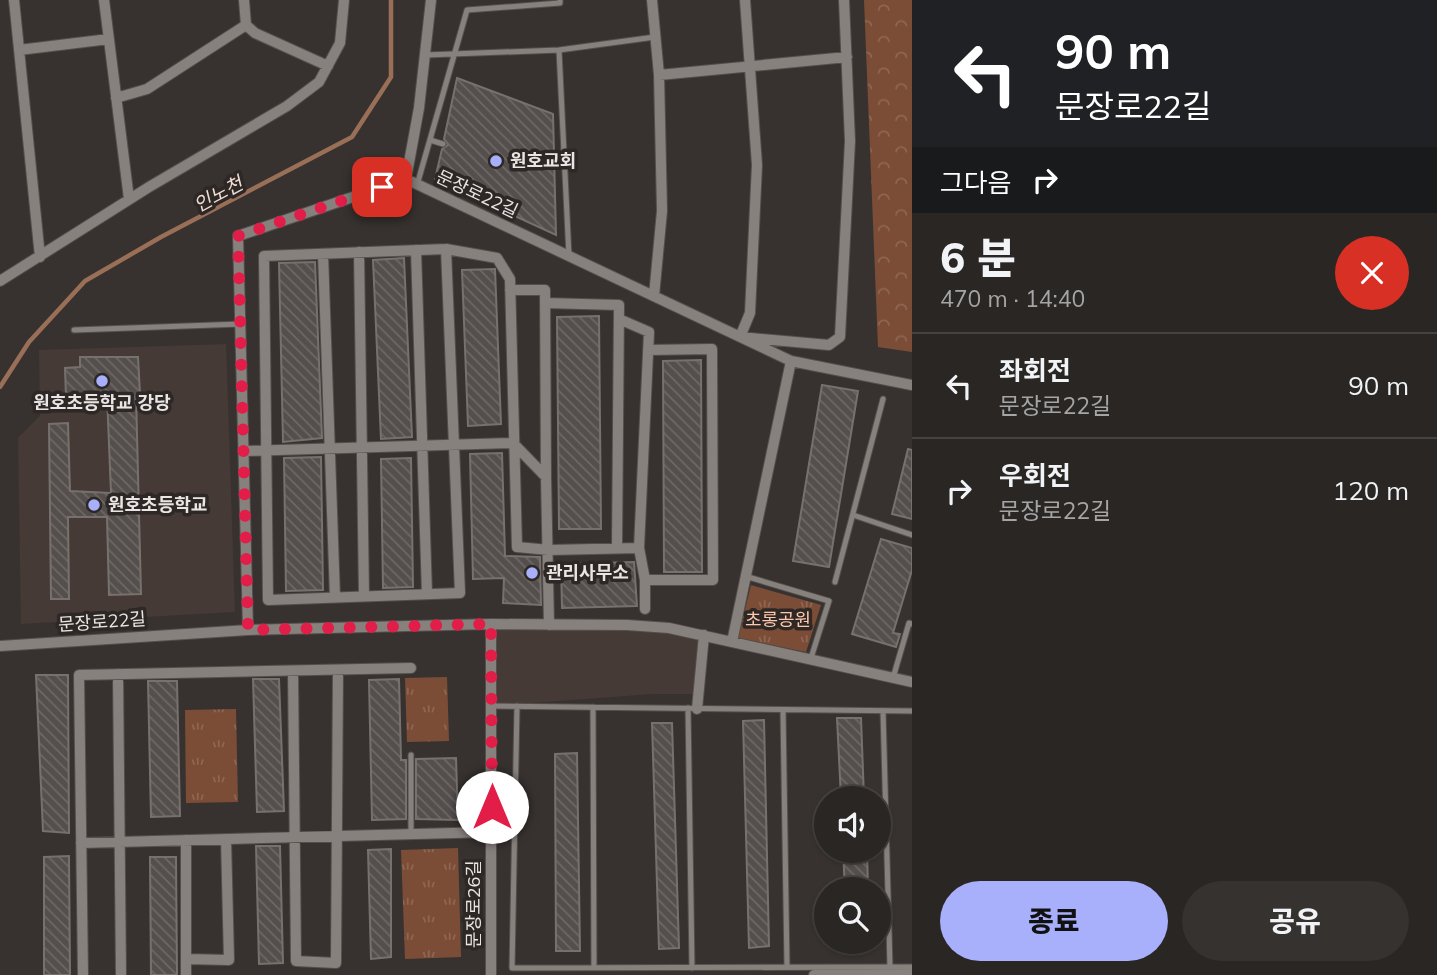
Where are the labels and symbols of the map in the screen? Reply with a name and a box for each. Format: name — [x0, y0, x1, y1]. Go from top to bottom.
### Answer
place label: 원호교회 — [510, 149, 576, 172]
marker: 원호교회 — [488, 153, 504, 169]
pin — [352, 157, 412, 217]
street label: 문장로22길 — [433, 165, 522, 223]
water label: 인노천 — [189, 170, 248, 217]
marker: 원호초등학교 강당 — [94, 373, 110, 389]
place label: 원호초등학교 강당 — [33, 391, 171, 414]
place label: 원호초등학교 — [108, 493, 207, 516]
marker: 원호초등학교 — [86, 497, 102, 513]
place label: 관리사무소 — [546, 561, 629, 584]
marker: 관리사무소 — [524, 565, 540, 581]
street label: 문장로22길 — [57, 607, 147, 636]
park label: 초롱공원 — [745, 608, 811, 631]
position arrow — [455, 770, 529, 844]
street label: 문장로26길 — [462, 860, 485, 948]

